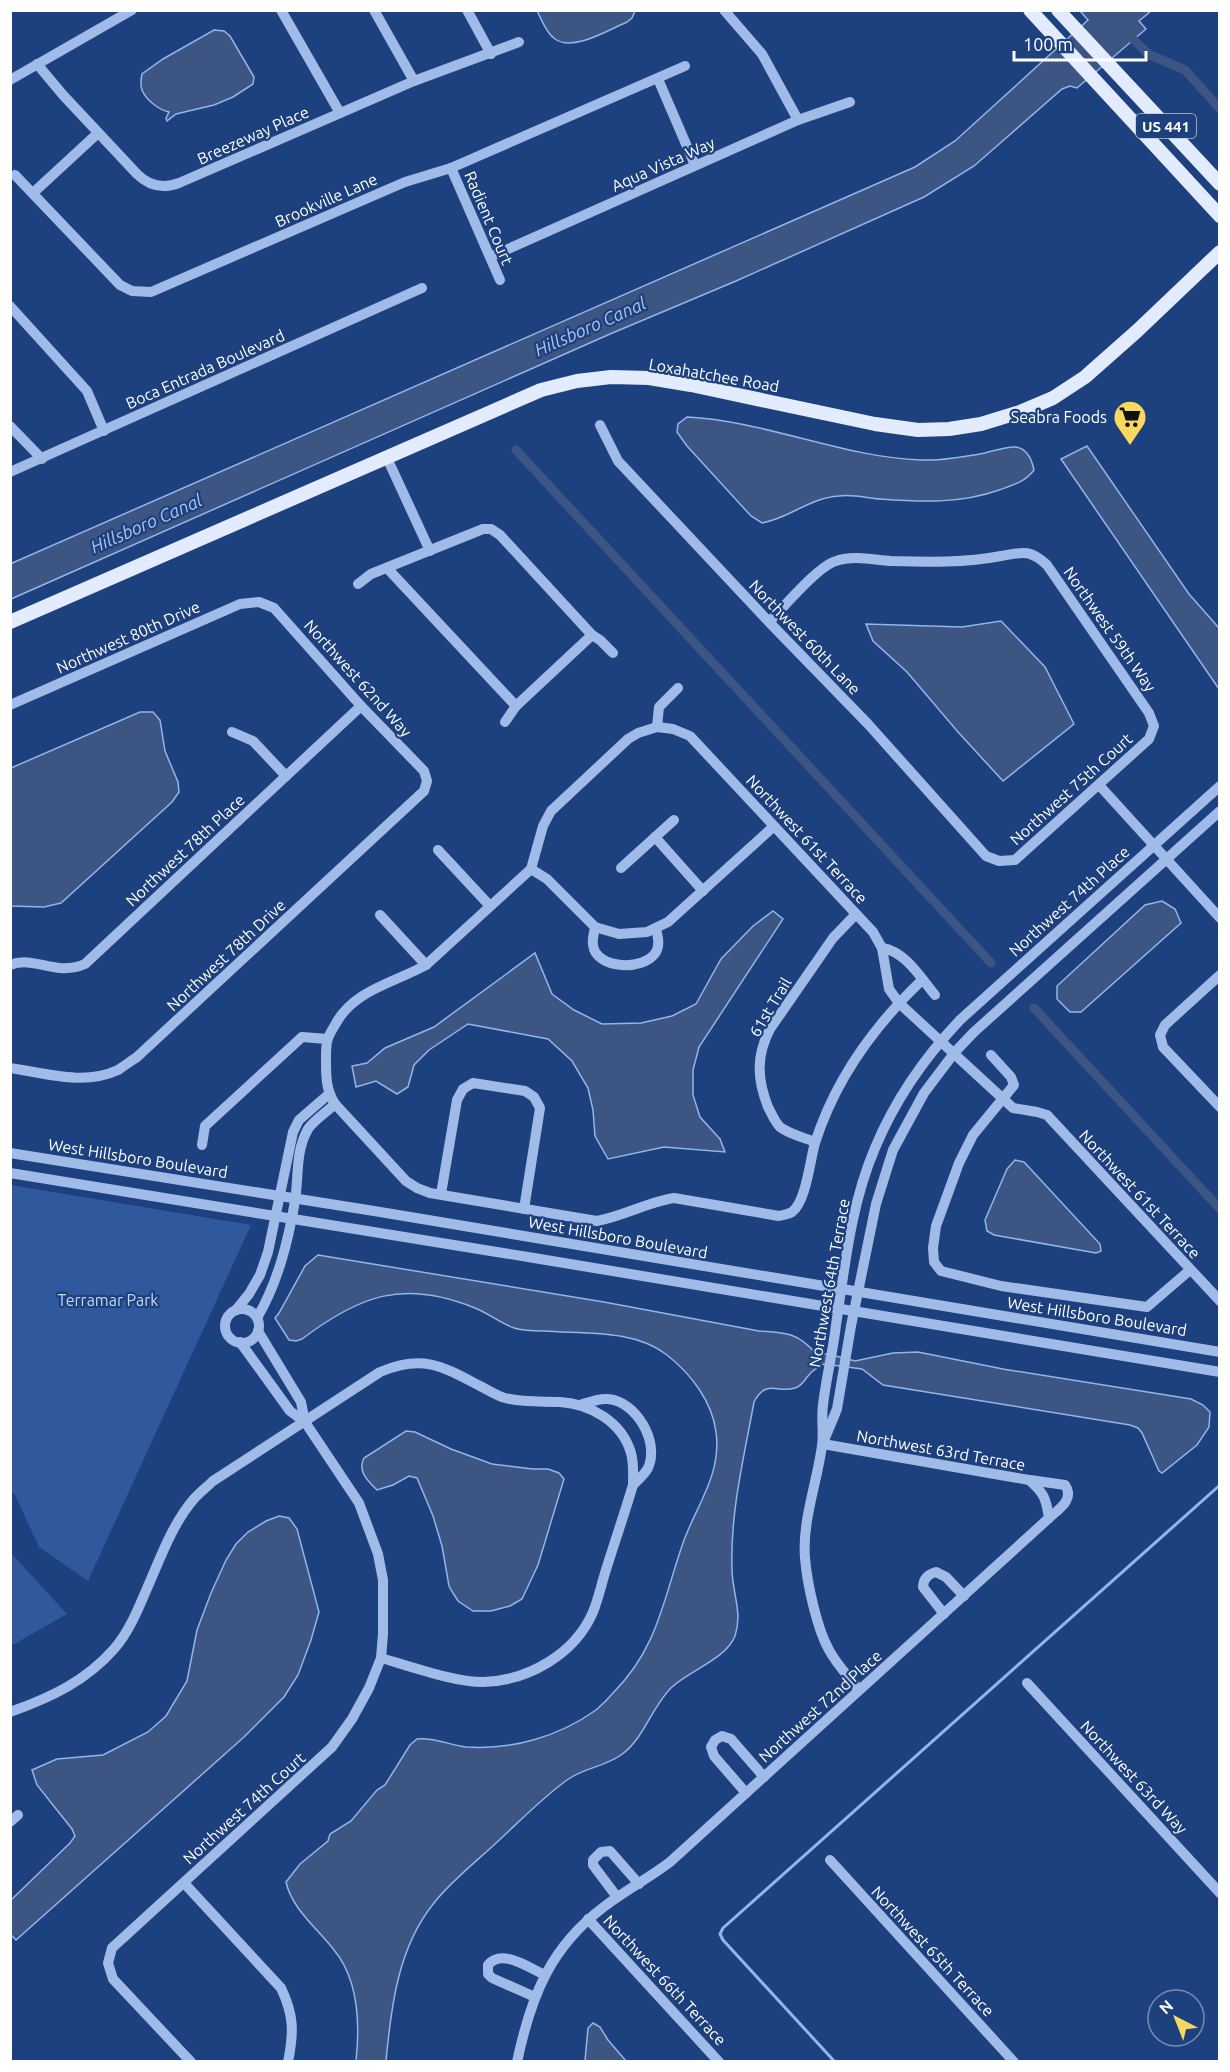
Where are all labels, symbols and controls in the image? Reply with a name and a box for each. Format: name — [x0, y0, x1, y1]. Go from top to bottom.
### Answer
scale bar — [1014, 24, 1146, 62]
text: 100 m — [1023, 34, 1073, 54]
street label: Breezeway Place — [194, 102, 312, 168]
road number: US 441 — [1136, 114, 1196, 138]
street label: Aqua Vista Way — [609, 133, 718, 195]
street label: Radient Court — [461, 168, 517, 268]
street label: Brookville Lane — [272, 169, 380, 231]
water label: Hillsboro Canal — [531, 292, 649, 360]
street label: Boca Entrada Boulevard — [123, 326, 287, 412]
street label: Loxahatchee Road — [647, 355, 781, 395]
supermarket icon: Seabra Foods — [1112, 399, 1148, 446]
place label: Seabra Foods — [1011, 408, 1107, 426]
water label: Hillsboro Canal — [87, 489, 205, 557]
street label: Northwest 59th Way — [1060, 563, 1160, 695]
street label: Northwest 60th Lane — [746, 576, 864, 698]
street label: Northwest 80th Drive — [53, 597, 203, 677]
street label: Northwest 62nd Way — [301, 616, 415, 740]
street label: Northwest 75th Court — [1006, 729, 1136, 849]
street label: Northwest 61st Terrace — [743, 771, 871, 907]
street label: Northwest 78th Place — [122, 790, 248, 910]
street label: Northwest 74th Place — [1005, 842, 1133, 960]
street label: Northwest 78th Drive — [163, 895, 289, 1015]
street label: 61st Trail — [745, 974, 795, 1040]
street label: Northwest 61st Terrace — [1076, 1126, 1204, 1262]
street label: West Hillsboro Boulevard — [47, 1135, 229, 1181]
street label: Northwest 64th Terrace — [805, 1197, 853, 1369]
street label: West Hillsboro Boulevard — [527, 1212, 709, 1262]
park label: Terramar Park — [58, 1291, 158, 1309]
street label: West Hillsboro Boulevard — [1006, 1293, 1188, 1339]
street label: Northwest 63rd Terrace — [855, 1426, 1027, 1474]
street label: Northwest 72nd Place — [755, 1646, 885, 1766]
street label: Northwest 63rd Way — [1077, 1717, 1191, 1837]
street label: Northwest 74th Court — [179, 1748, 309, 1868]
street label: Northwest 65th Terrace — [868, 1882, 998, 2020]
street label: Northwest 66th Terrace — [600, 1911, 730, 2049]
north arrow — [1146, 1988, 1206, 2048]
text: N — [1156, 1996, 1176, 2018]

